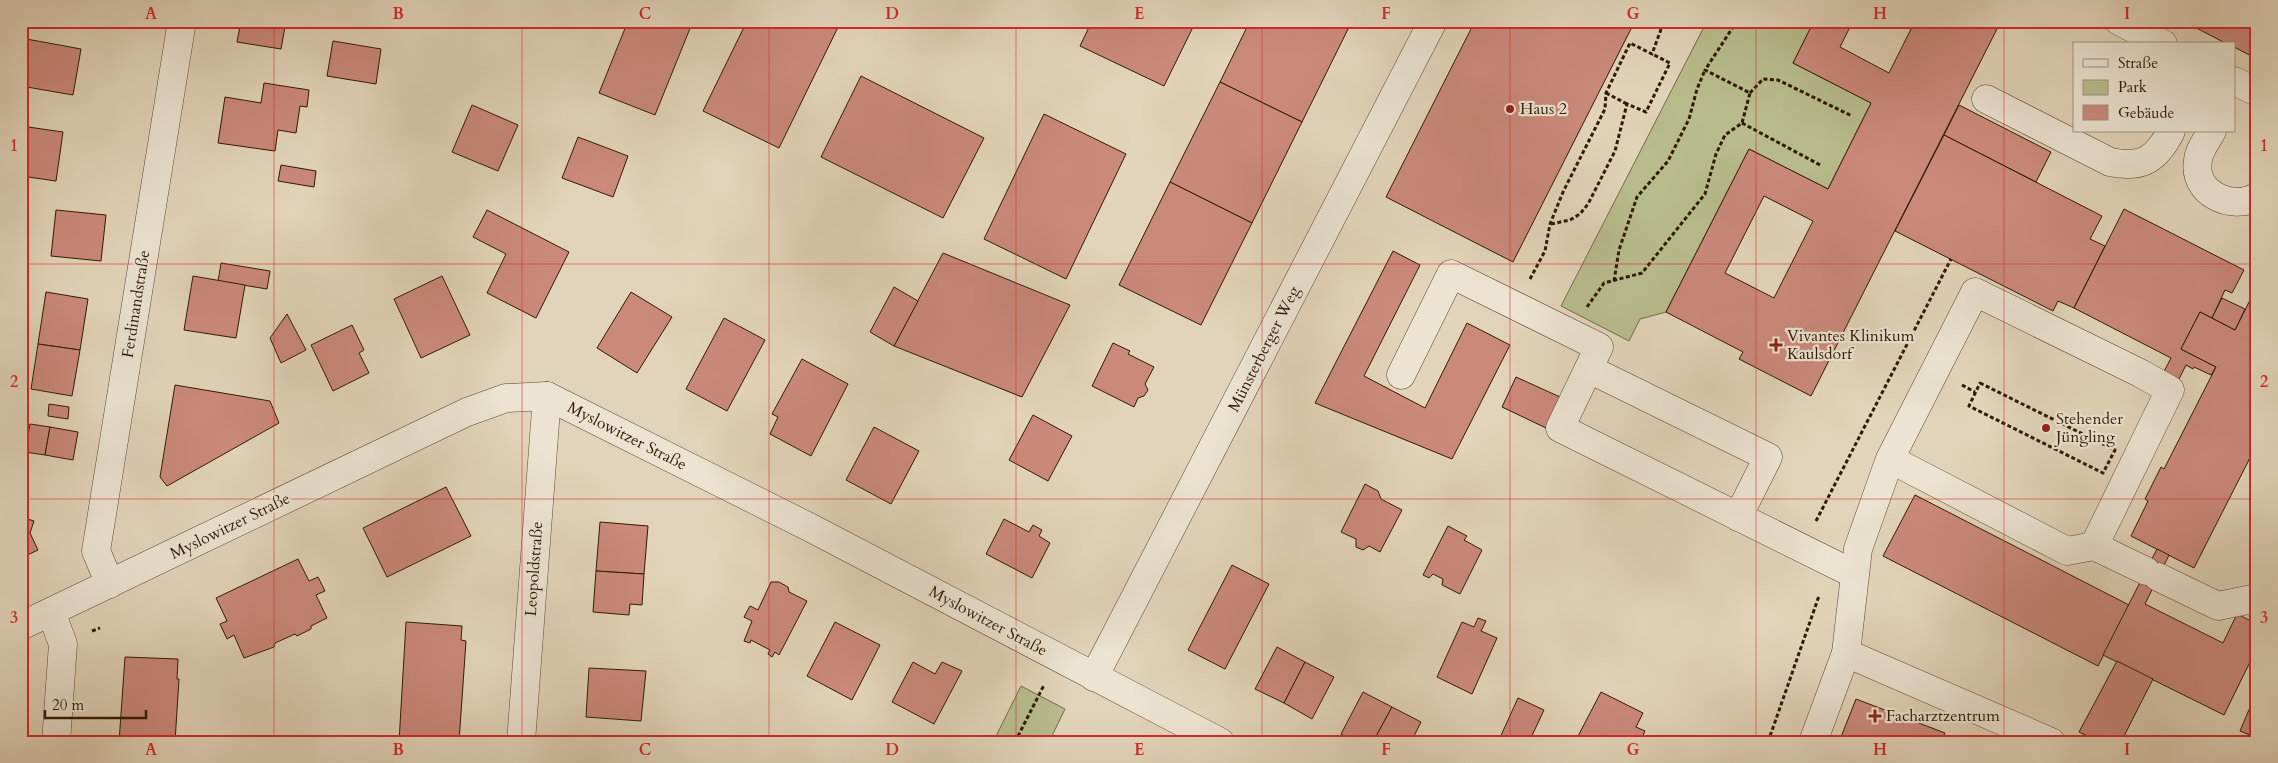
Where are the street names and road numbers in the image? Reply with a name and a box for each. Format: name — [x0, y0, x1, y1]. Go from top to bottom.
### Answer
street label: Ferdinandstraße — [117, 249, 155, 359]
street label: Münsterberger Weg — [1223, 282, 1305, 416]
street label: Myslowitzer Straße — [564, 396, 690, 476]
street label: Myslowitzer Straße — [166, 487, 294, 565]
street label: Leopoldstraße — [520, 521, 548, 617]
street label: Myslowitzer Straße — [925, 581, 1051, 661]

